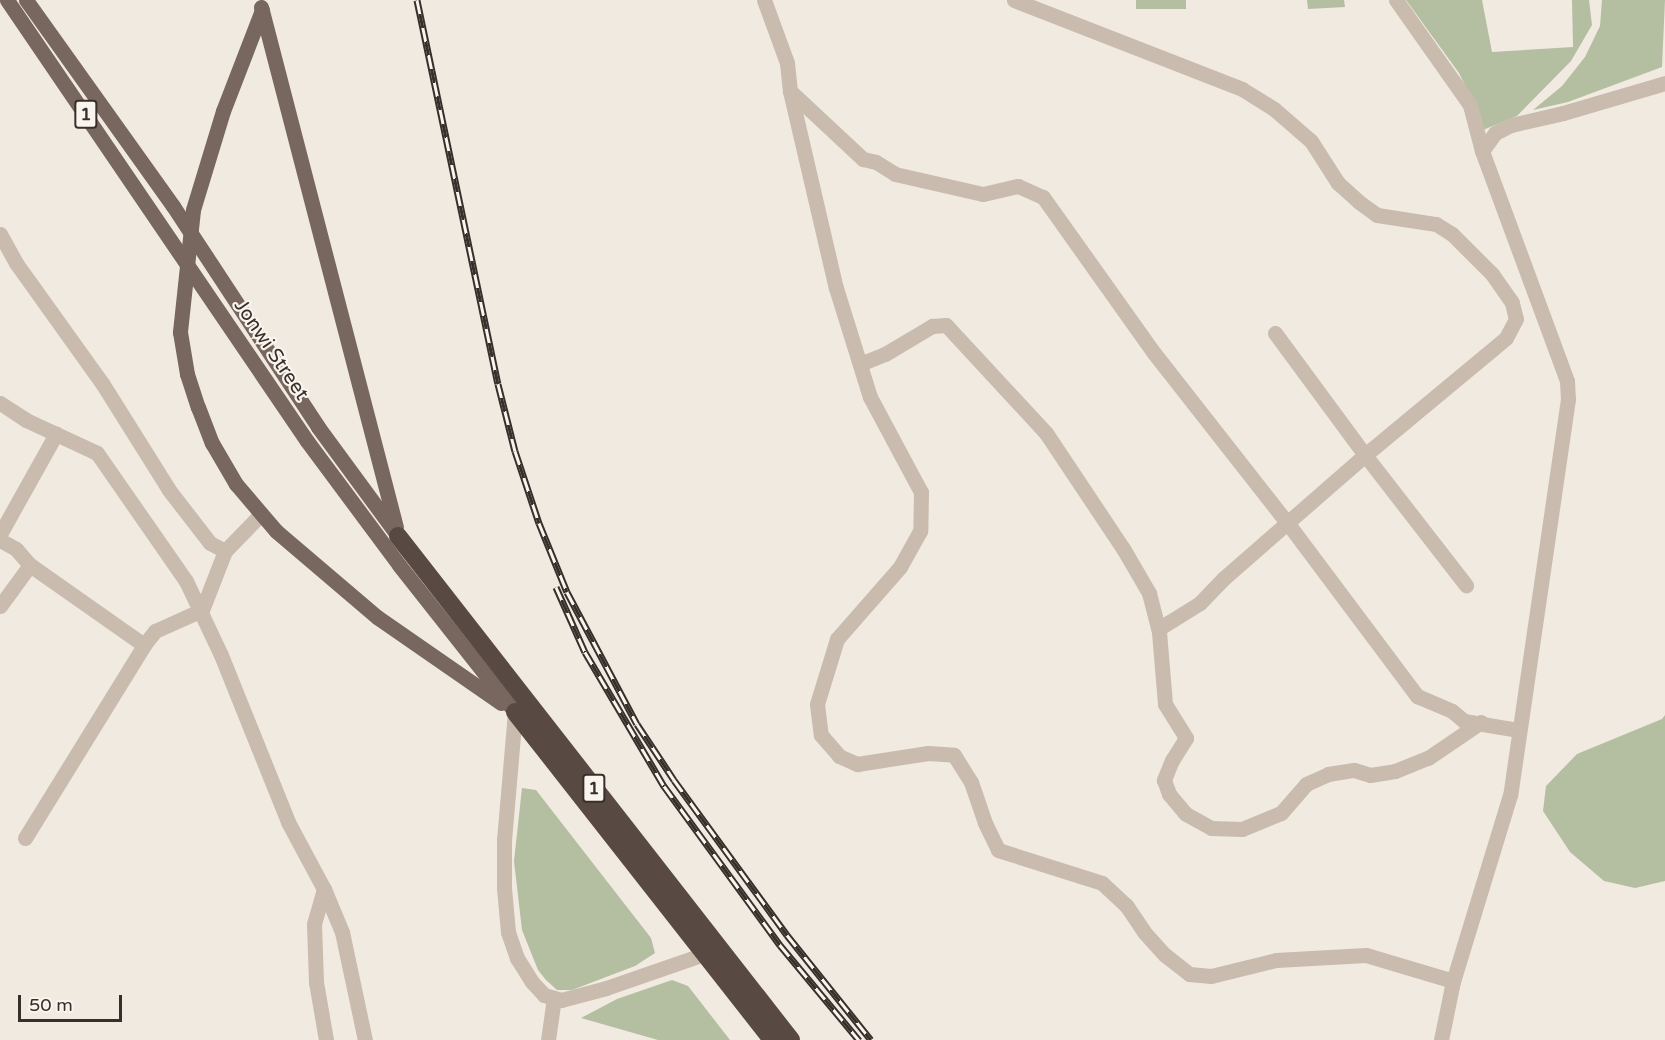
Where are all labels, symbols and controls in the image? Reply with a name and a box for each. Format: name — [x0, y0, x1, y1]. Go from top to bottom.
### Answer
road number: 1 — [74, 99, 98, 129]
street label: Jonwi Street — [228, 295, 314, 405]
road number: 1 — [582, 773, 606, 803]
scale bar — [21, 983, 124, 1021]
text: 50 m — [29, 994, 73, 1016]

